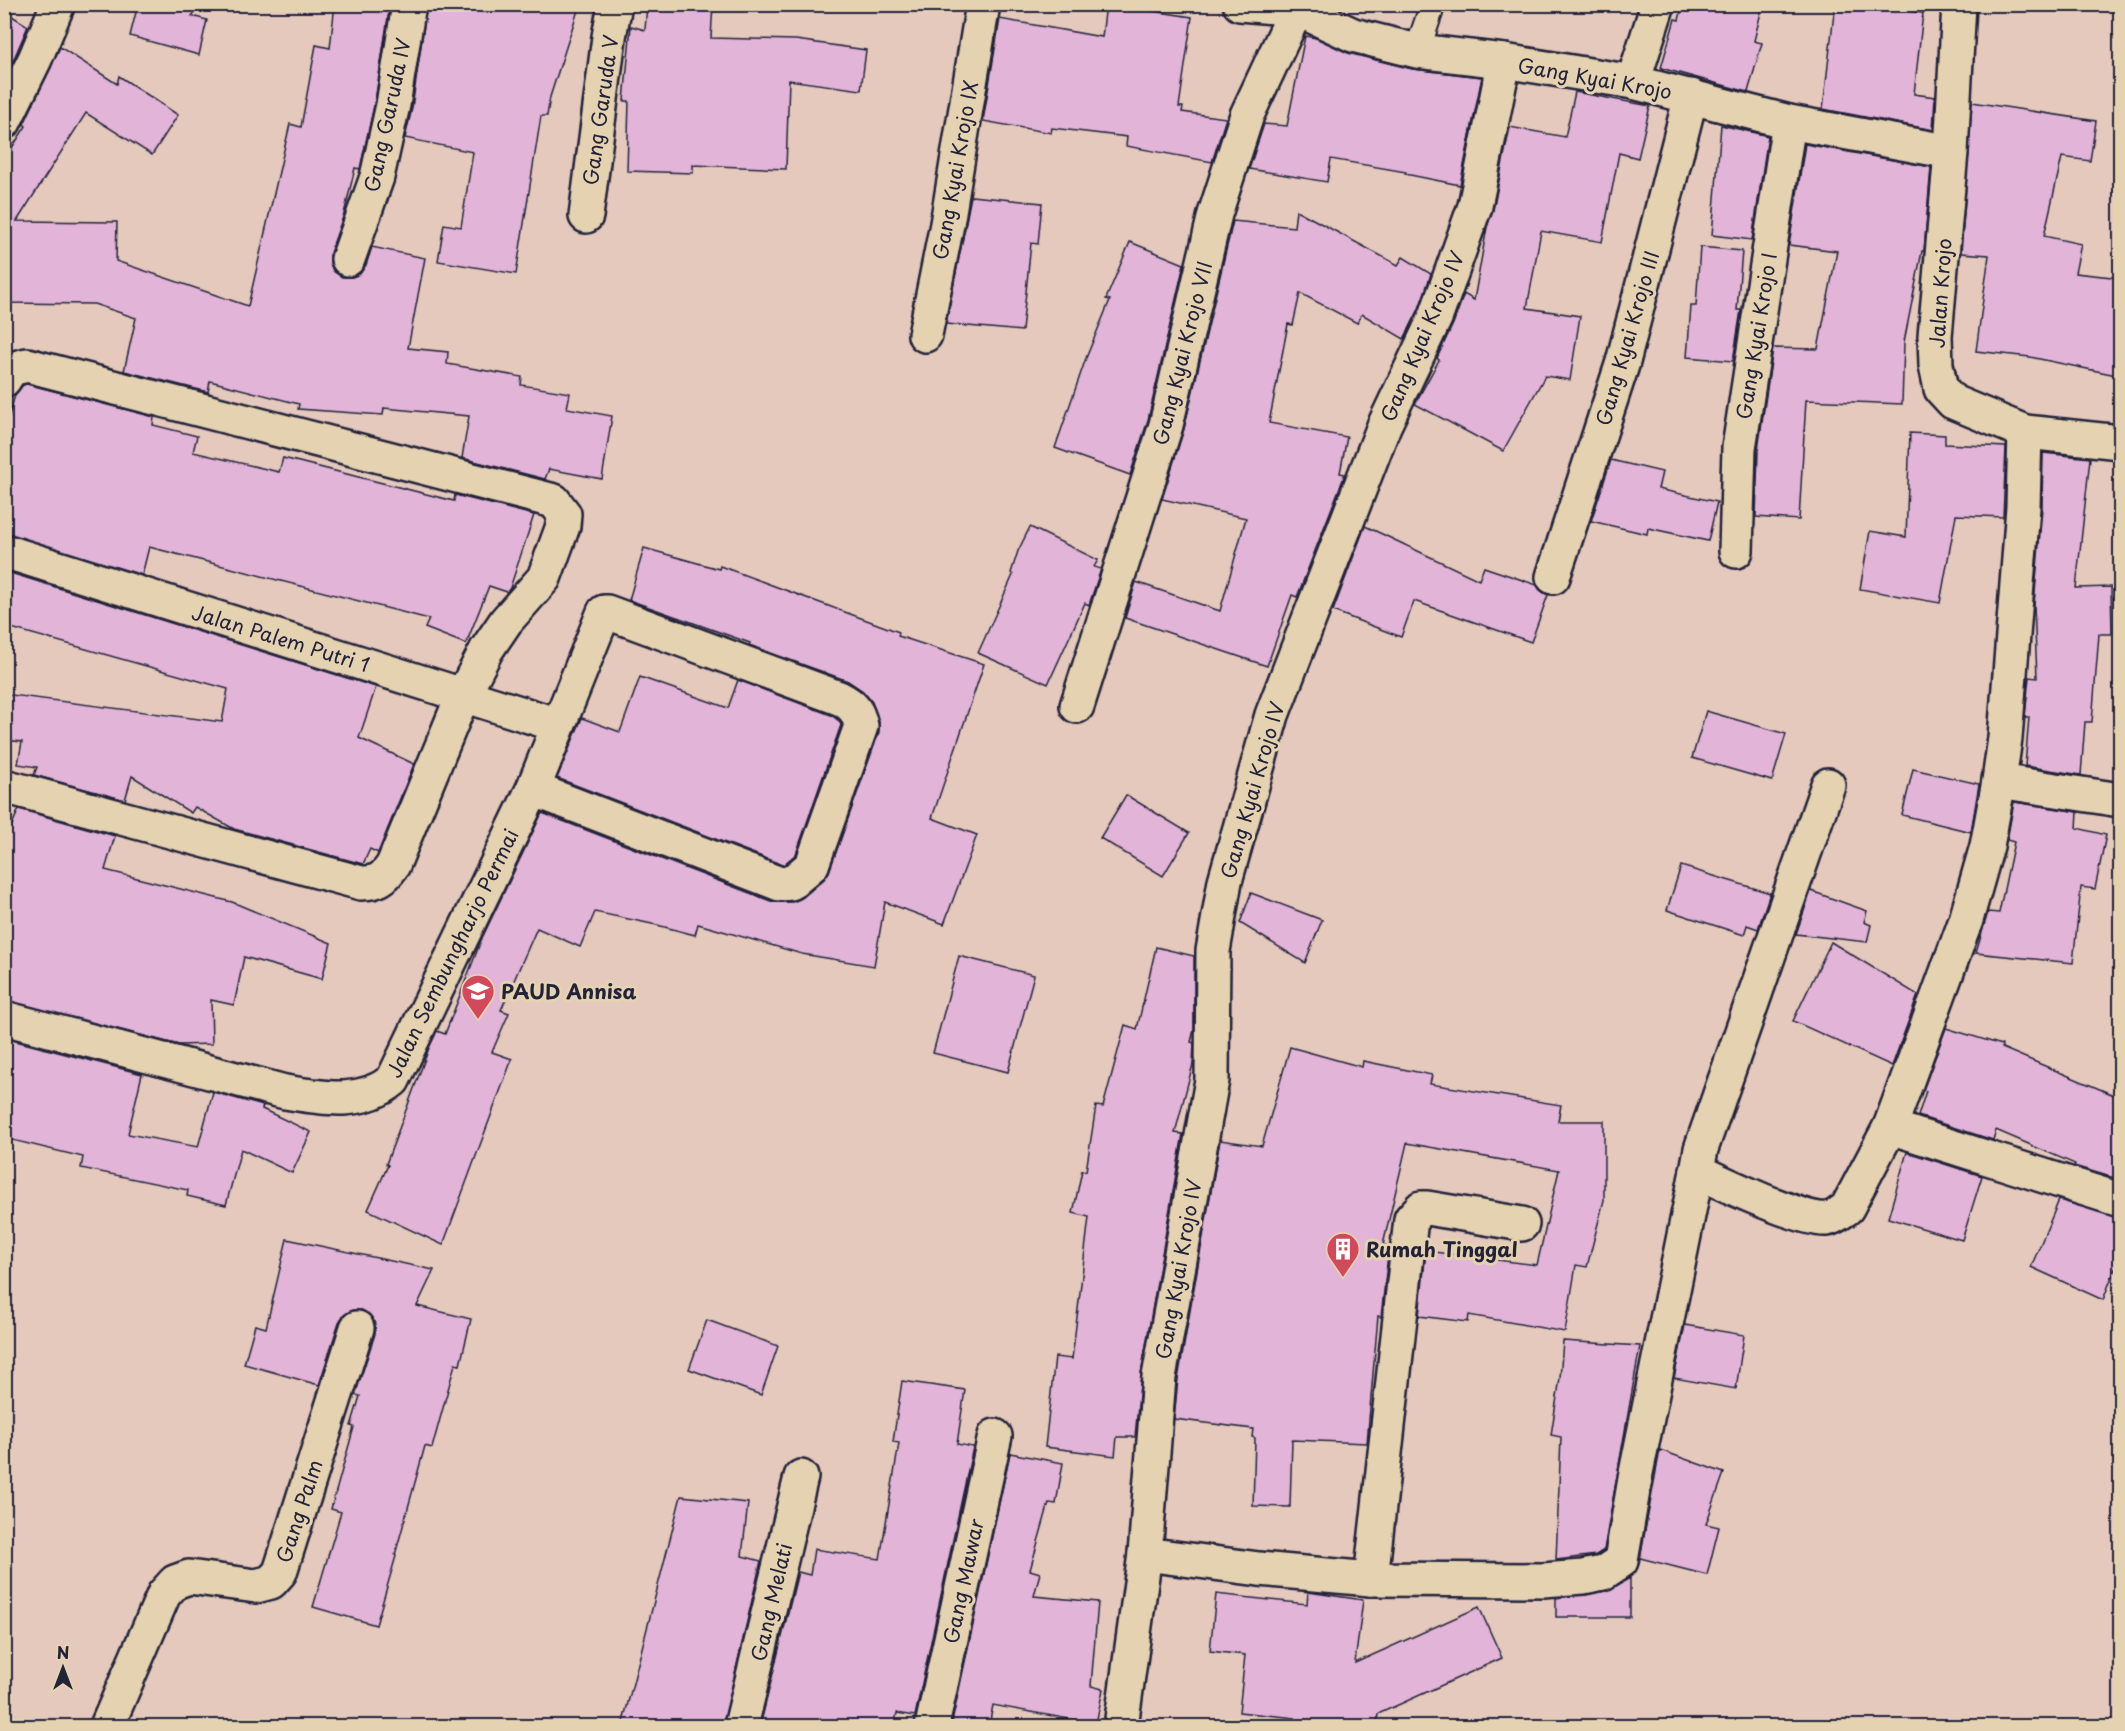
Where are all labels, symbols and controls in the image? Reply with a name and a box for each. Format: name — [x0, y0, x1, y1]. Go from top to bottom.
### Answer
street label: Gang Garuda V — [575, 33, 625, 187]
street label: Gang Garuda IV — [356, 35, 418, 195]
street label: Gang Kyai Krojo — [1516, 50, 1674, 106]
street label: Gang Kyai Krojo IX — [924, 78, 986, 262]
street label: Jalan Krojo — [1921, 237, 1959, 349]
street label: Gang Kyai Krojo IV — [1373, 246, 1471, 426]
street label: Gang Kyai Krojo III — [1588, 247, 1666, 429]
street label: Gang Kyai Krojo I — [1728, 251, 1784, 421]
street label: Gang Kyai Krojo VII — [1145, 258, 1219, 448]
street label: Jalan Palem Putri 1 — [188, 597, 374, 679]
street label: Gang Kyai Krojo IV — [1212, 698, 1292, 882]
street label: Jalan Sembungharjo Permai — [379, 823, 525, 1083]
school or university icon: PAUD Annisa — [460, 973, 496, 1020]
place label: PAUD Annisa — [501, 976, 636, 1006]
street label: Gang Kyai Krojo IV — [1147, 1176, 1209, 1362]
building icon: Rumah Tinggal — [1325, 1231, 1361, 1278]
place label: Rumah Tinggal — [1366, 1234, 1518, 1264]
street label: Gang Palm — [268, 1456, 330, 1566]
street label: Gang Mawar — [935, 1516, 991, 1646]
street label: Gang Melati — [743, 1540, 799, 1664]
north arrow — [33, 1638, 93, 1698]
text: N — [57, 1640, 69, 1664]

